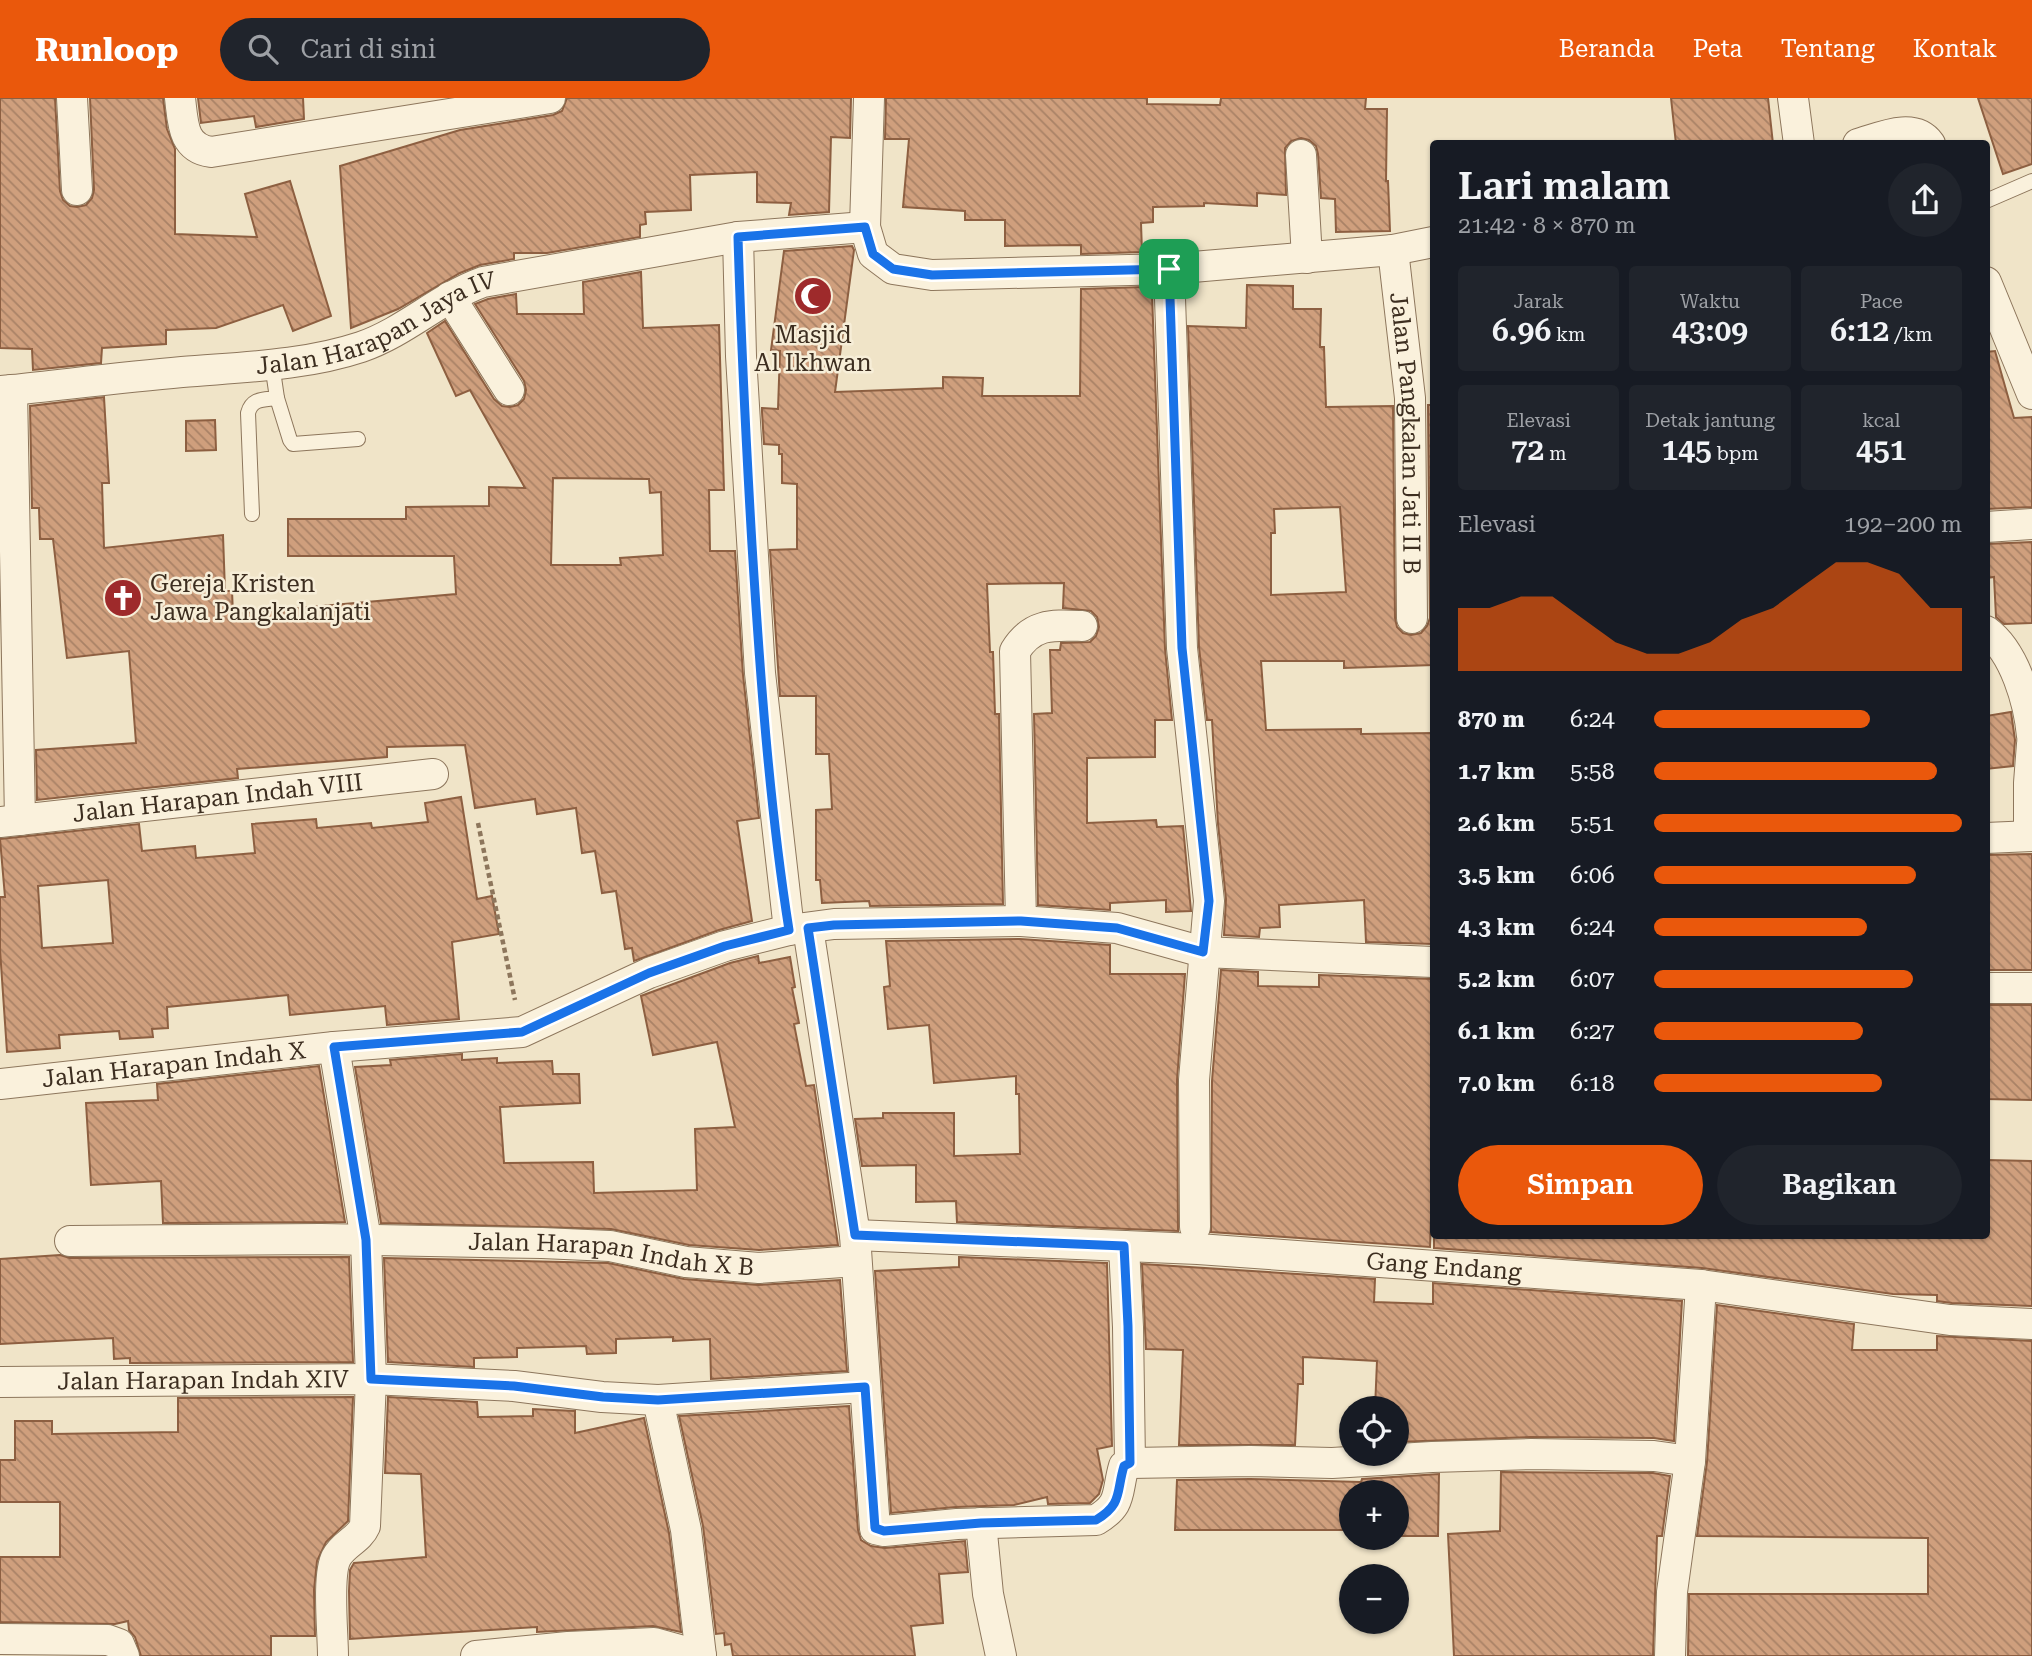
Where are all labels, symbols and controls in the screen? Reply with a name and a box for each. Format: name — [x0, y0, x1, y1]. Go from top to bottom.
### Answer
search box — [220, 18, 710, 81]
text: Runloop — [35, 30, 178, 69]
icon: search — [244, 30, 282, 68]
text: Cari di sini — [300, 34, 436, 64]
text: Beranda — [1559, 35, 1655, 63]
text: Peta — [1693, 35, 1743, 63]
text: Tentang — [1781, 35, 1875, 63]
text: Kontak — [1913, 35, 1997, 63]
button: share — [1888, 163, 1962, 237]
text: Lari malam — [1458, 164, 1671, 208]
text: 21:42 · 8 × 870 m — [1458, 212, 1636, 239]
pin — [1139, 239, 1199, 299]
icon: arrive — [1150, 250, 1188, 288]
street label: Jalan Harapan Jaya IV — [255, 266, 497, 380]
mosque icon: Masjid Al Ikhwan — [792, 275, 834, 317]
text: Jarak — [1513, 290, 1564, 313]
text: Waktu — [1680, 290, 1740, 313]
text: Pace — [1860, 290, 1903, 313]
street label: Jalan Pangkalan Jati II B — [1384, 291, 1426, 575]
text: 6.96 — [1492, 313, 1551, 348]
text: 43:09 — [1672, 313, 1748, 348]
text: 6:12 — [1830, 313, 1889, 348]
place label: Masjid Al Ikhwan — [754, 321, 872, 377]
text: km — [1551, 323, 1585, 346]
text: /km — [1889, 323, 1933, 346]
text: Elevasi — [1507, 409, 1571, 432]
text: Detak jantung — [1645, 409, 1775, 432]
text: kcal — [1862, 409, 1900, 432]
text: 72 — [1511, 432, 1544, 467]
text: 145 — [1661, 432, 1712, 467]
text: 451 — [1856, 432, 1907, 467]
text: m — [1544, 442, 1567, 465]
text: bpm — [1712, 442, 1759, 465]
text: Elevasi — [1458, 511, 1536, 538]
text: 192–200 m — [1844, 511, 1962, 538]
place label: Gereja Kristen Jawa Pangkalanjati — [150, 570, 371, 626]
church icon: Gereja Kristen Jawa Pangkalanjati — [102, 577, 144, 619]
text: 870 m — [1458, 706, 1525, 733]
text: 6:24 — [1570, 706, 1615, 733]
text: 1.7 km — [1458, 758, 1535, 785]
text: 5:58 — [1570, 758, 1615, 785]
street label: Jalan Harapan Indah VIII — [71, 768, 364, 828]
text: 2.6 km — [1458, 810, 1535, 837]
text: 5:51 — [1570, 810, 1615, 837]
text: 3.5 km — [1458, 862, 1535, 889]
text: 6:06 — [1570, 862, 1615, 889]
text: 4.3 km — [1458, 914, 1535, 941]
text: 6:24 — [1570, 914, 1615, 941]
text: 5.2 km — [1458, 966, 1535, 993]
text: 6:07 — [1570, 966, 1615, 993]
text: 6.1 km — [1458, 1018, 1535, 1045]
text: 6:27 — [1570, 1018, 1615, 1045]
street label: Jalan Harapan Indah X — [40, 1036, 308, 1093]
text: 7.0 km — [1458, 1070, 1535, 1097]
text: 6:18 — [1570, 1070, 1615, 1097]
button: Simpan — [1458, 1145, 1703, 1225]
button: Bagikan — [1717, 1145, 1962, 1225]
street label: Jalan Harapan Indah X B — [468, 1228, 755, 1282]
street label: Gang Endang — [1365, 1247, 1523, 1286]
street label: Jalan Harapan Indah XIV — [57, 1365, 349, 1396]
map controls — [1339, 1396, 1409, 1634]
button: locate — [1339, 1396, 1409, 1466]
button: + — [1339, 1480, 1409, 1550]
button: − — [1339, 1564, 1409, 1634]

